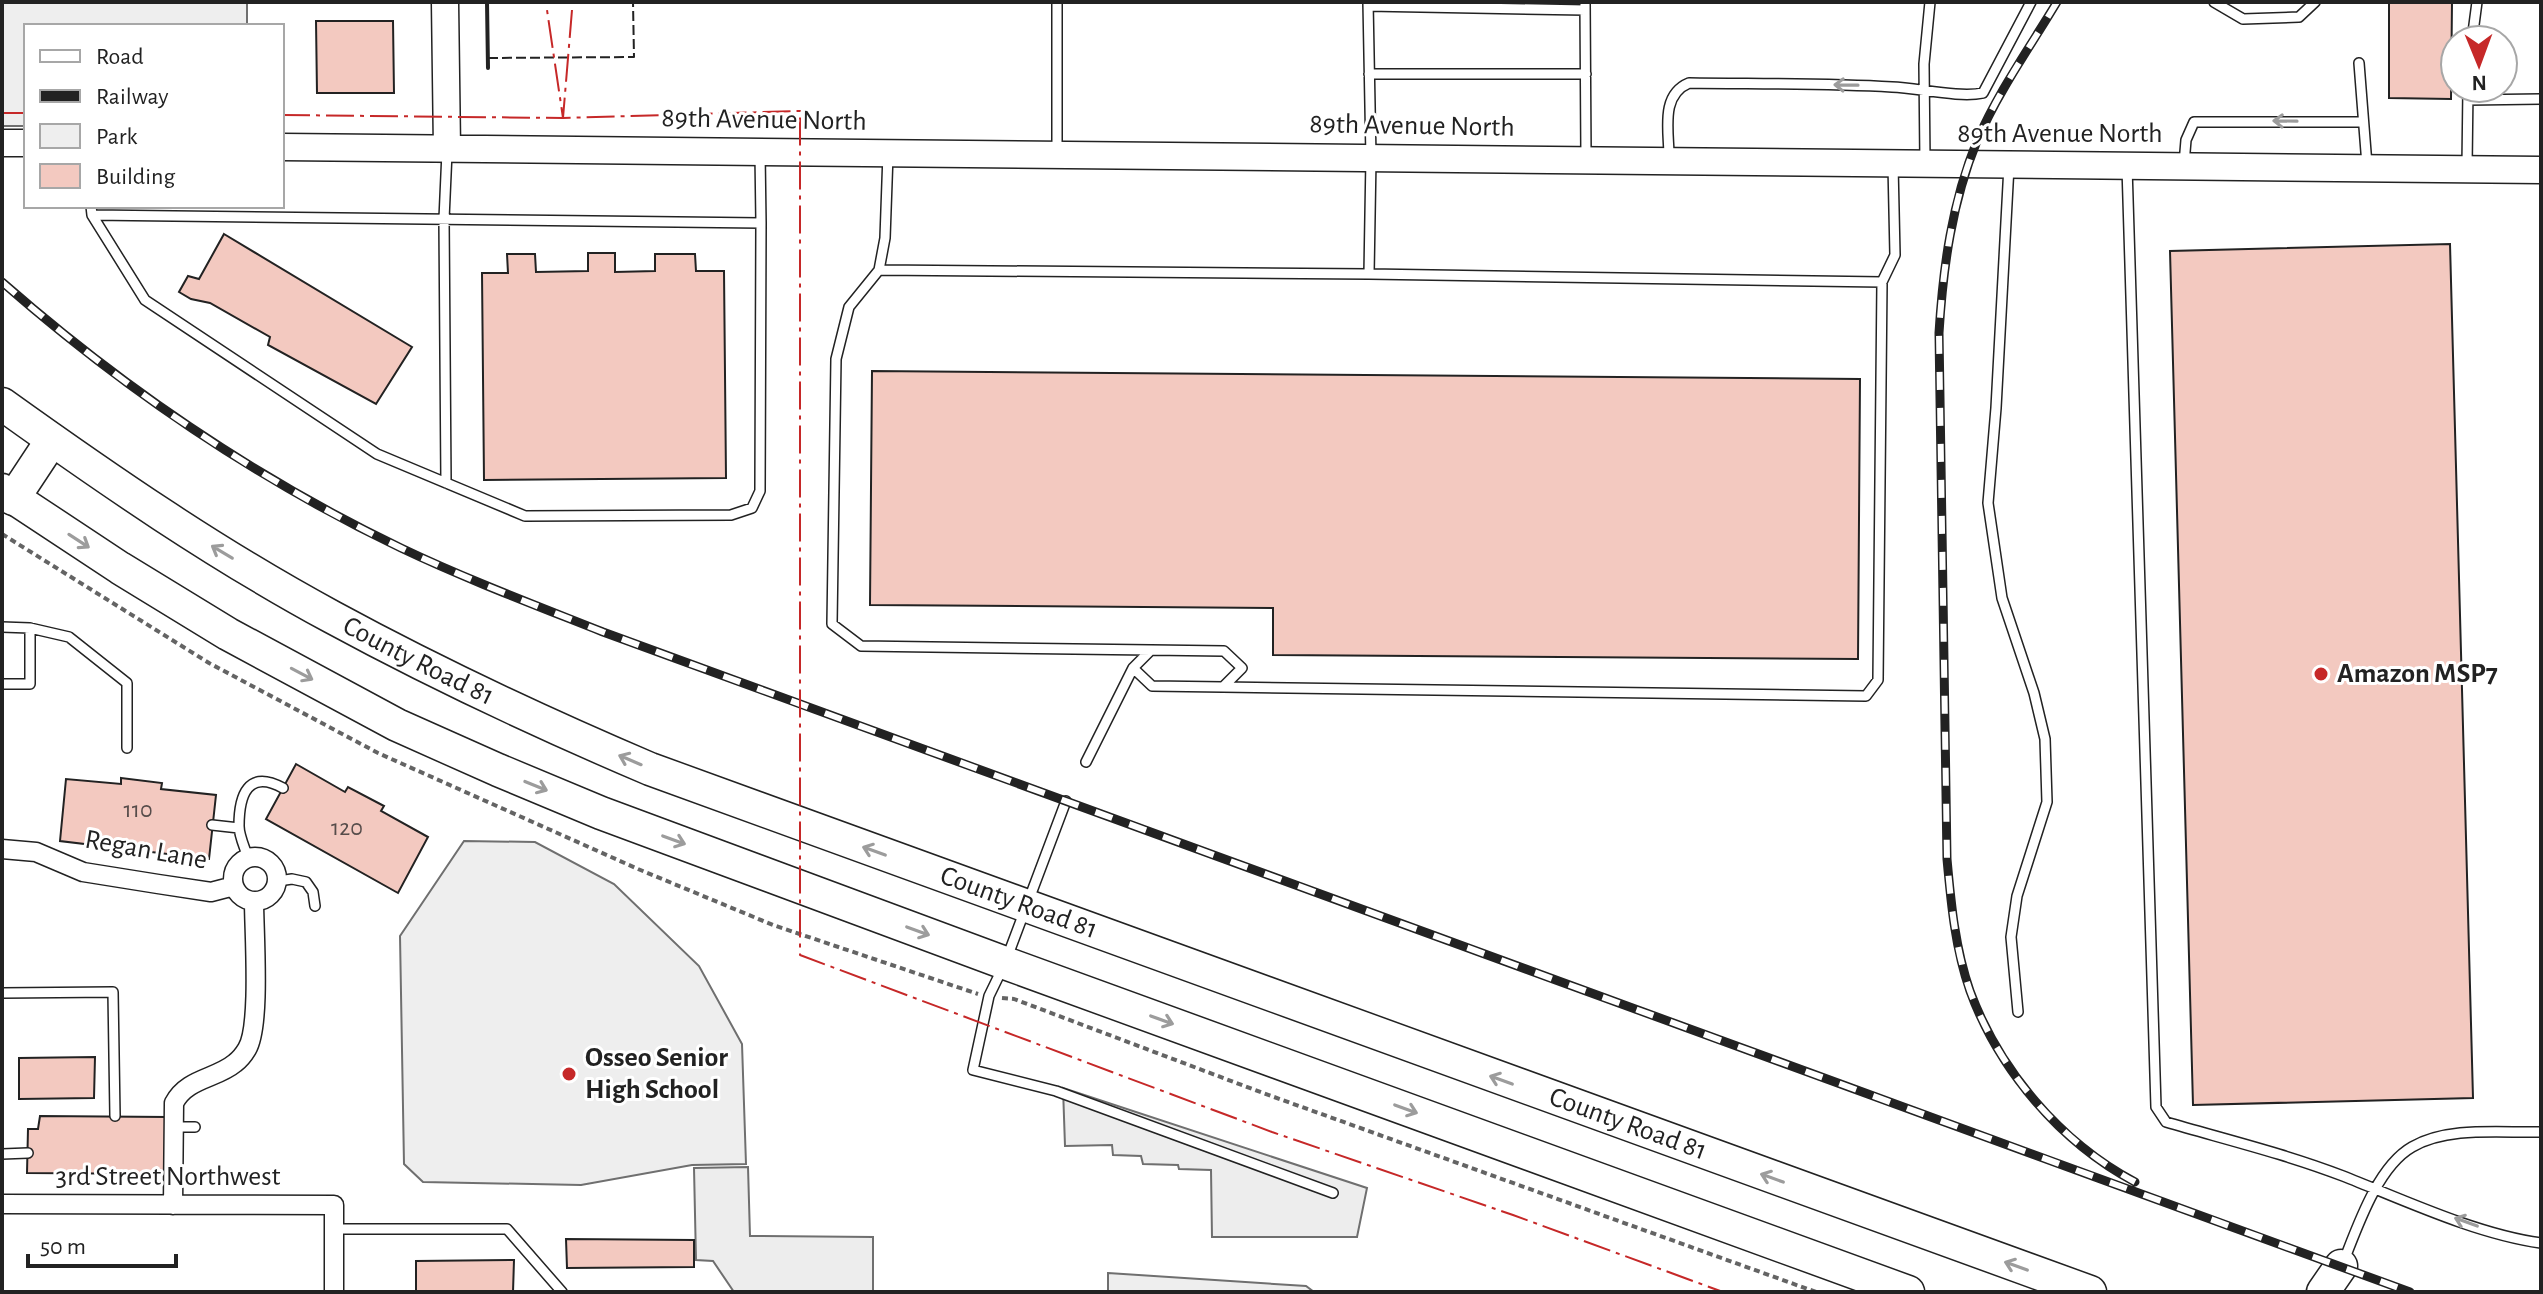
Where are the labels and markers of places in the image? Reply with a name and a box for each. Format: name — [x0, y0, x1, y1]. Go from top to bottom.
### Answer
place label: Amazon MSP7 — [2337, 660, 2498, 688]
marker: Amazon MSP7 — [2312, 665, 2330, 683]
place label: Osseo Senior High School — [585, 1044, 728, 1104]
marker: Osseo Senior High School — [560, 1065, 578, 1083]

